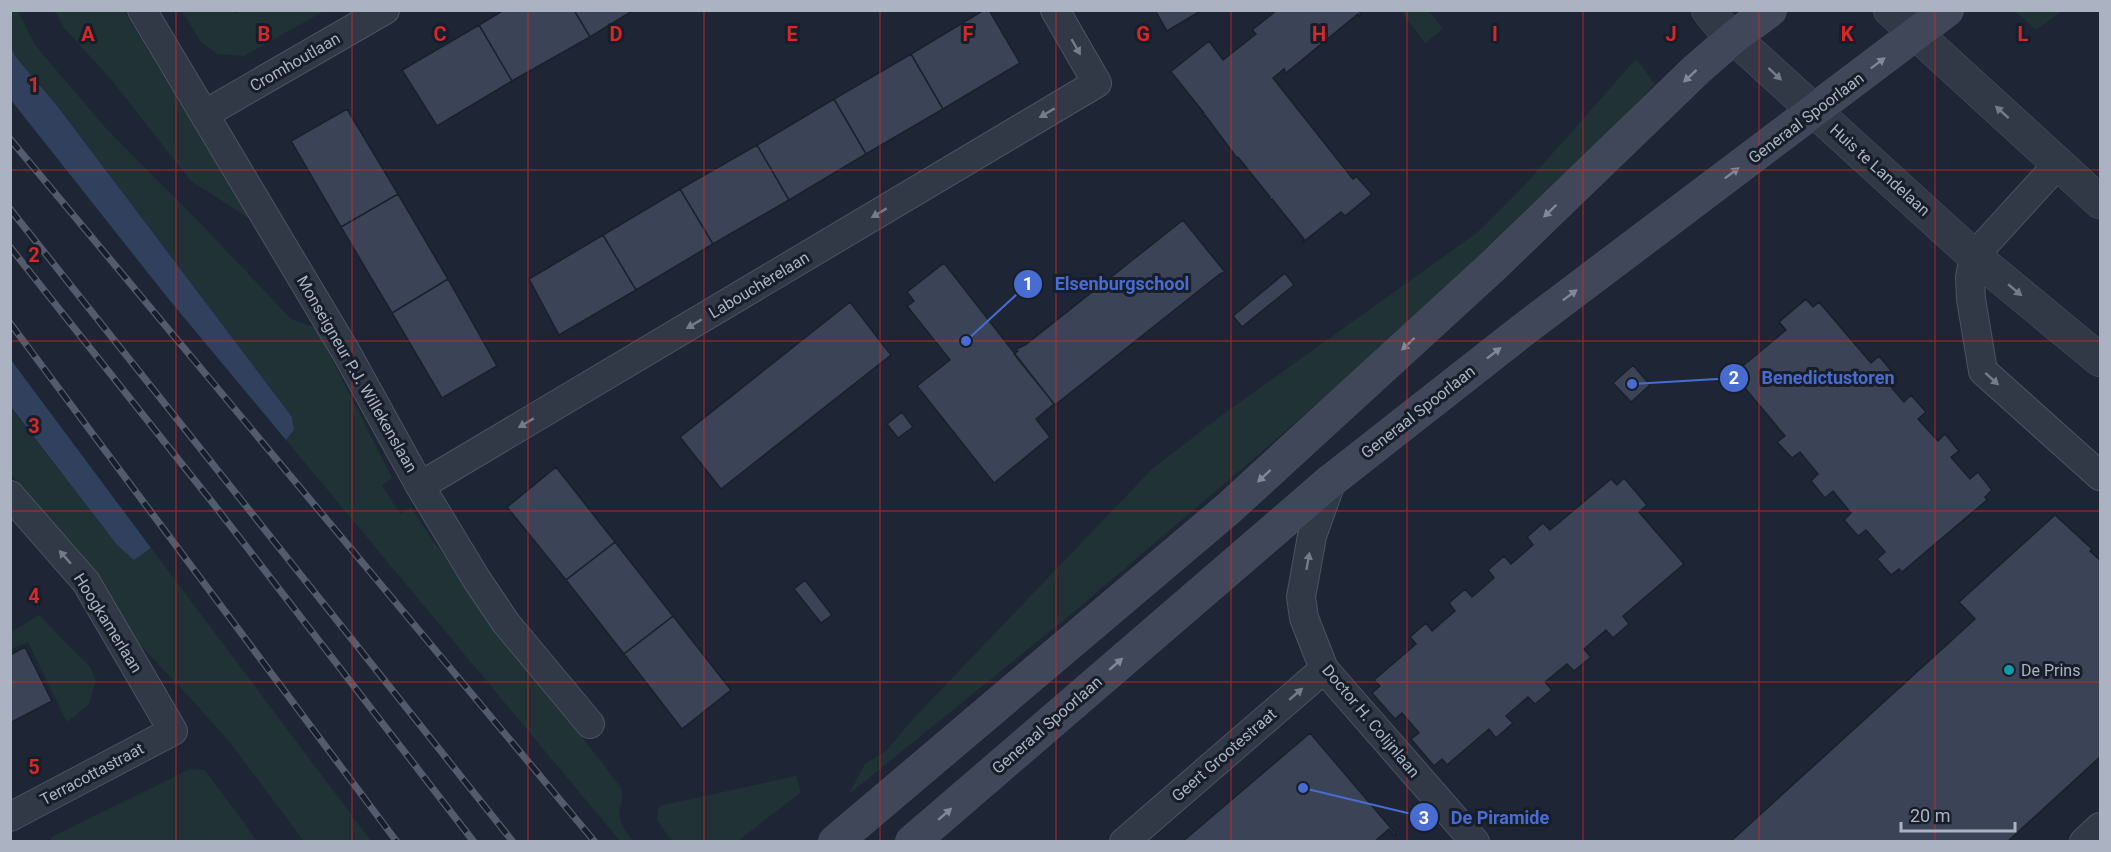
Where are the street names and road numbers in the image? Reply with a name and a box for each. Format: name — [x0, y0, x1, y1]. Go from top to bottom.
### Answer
street label: Cromhoutlaan — [247, 29, 343, 95]
street label: Generaal Spoorlaan — [1745, 68, 1867, 168]
street label: Huis te Landelaan — [1826, 120, 1934, 220]
street label: Labouchèrelaan — [705, 248, 813, 322]
street label: Monseigneur P.J. Willekenslaan — [293, 272, 421, 476]
street label: Generaal Spoorlaan — [1357, 362, 1479, 462]
street label: Hoogkamerlaan — [70, 570, 146, 676]
street label: Doctor H. Colijnlaan — [1318, 661, 1424, 781]
street label: Generaal Spoorlaan — [988, 672, 1106, 778]
street label: Geert Grootestraat — [1168, 704, 1280, 806]
street label: Terracottastraat — [37, 739, 147, 809]

